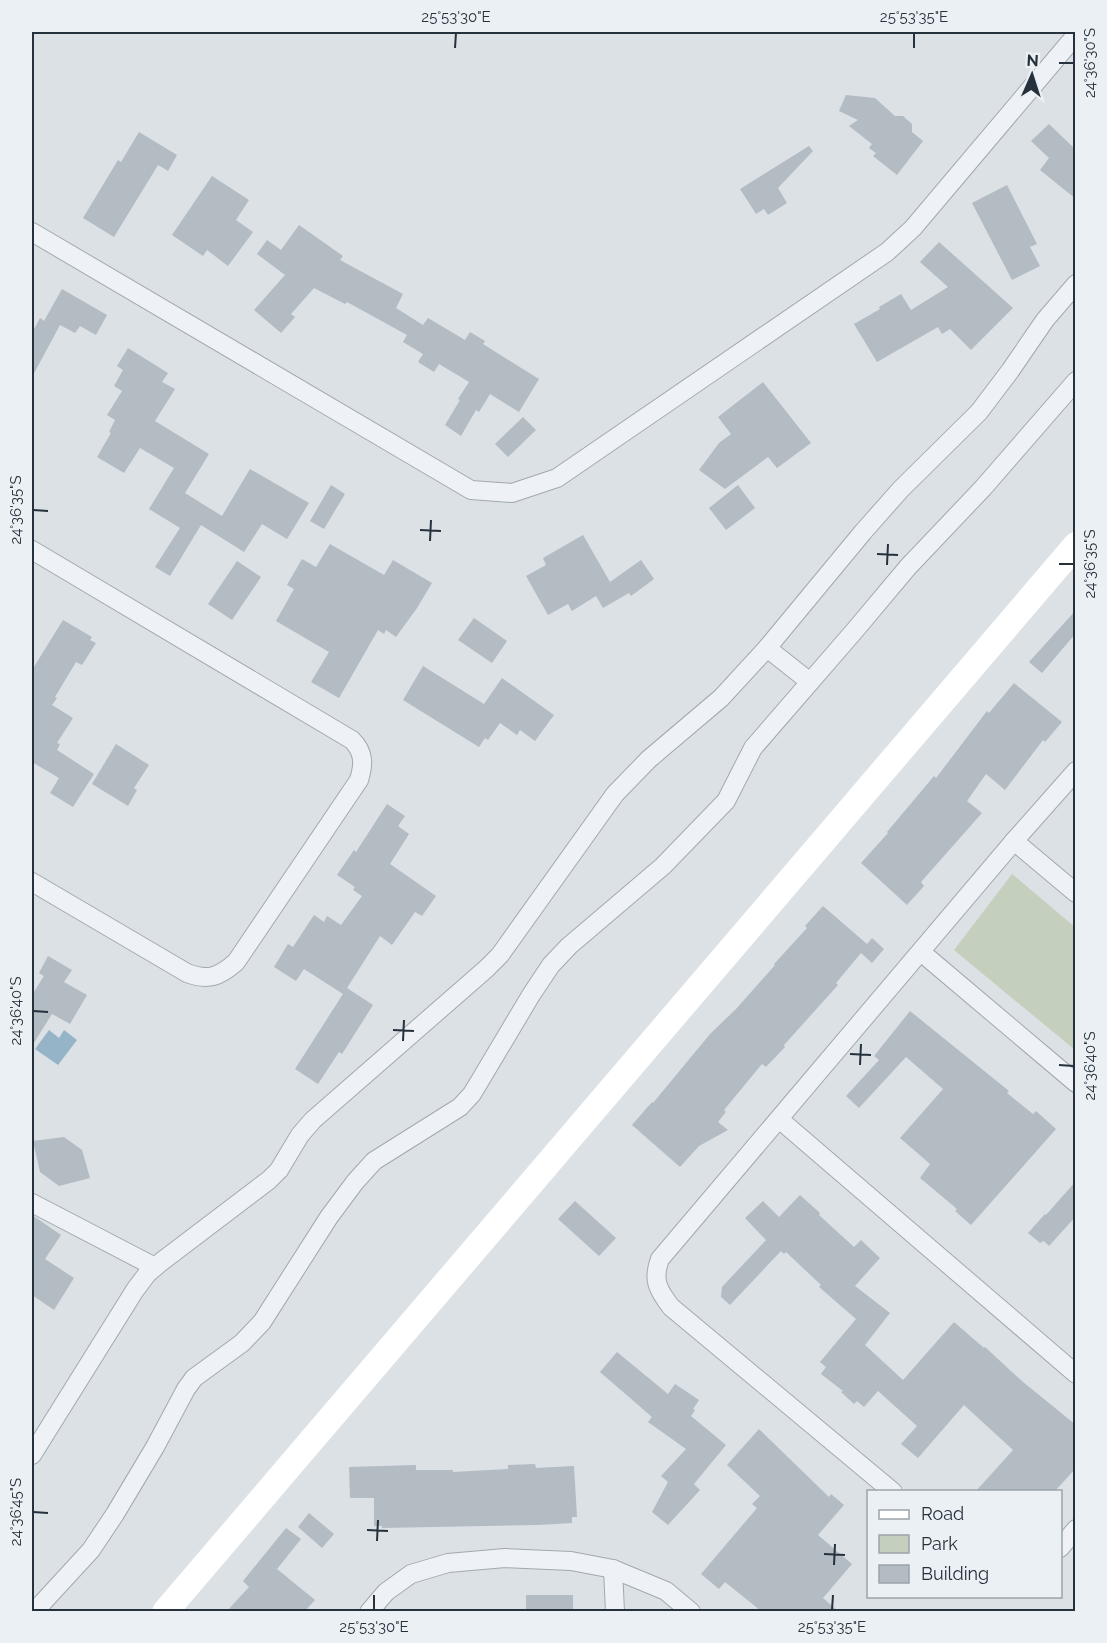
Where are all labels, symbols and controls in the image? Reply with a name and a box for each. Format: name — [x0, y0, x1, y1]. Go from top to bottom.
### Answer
text: 25°53'30"E — [421, 8, 491, 26]
text: 25°53'35"E — [880, 8, 948, 26]
text: 24°36'30"S — [1081, 28, 1099, 98]
north arrow — [1002, 45, 1062, 105]
text: N — [1026, 51, 1039, 70]
text: 24°36'35"S — [7, 475, 25, 545]
text: 24°36'35"S — [1081, 529, 1099, 599]
text: 24°36'40"S — [7, 976, 25, 1046]
text: 24°36'40"S — [1081, 1031, 1099, 1101]
text: 24°36'45"S — [7, 1478, 25, 1546]
legend — [867, 1490, 1062, 1598]
text: Road — [921, 1503, 964, 1524]
text: Park — [921, 1533, 958, 1554]
text: Building — [921, 1563, 989, 1584]
text: 25°53'30"E — [339, 1618, 409, 1636]
text: 25°53'35"E — [798, 1618, 866, 1636]

